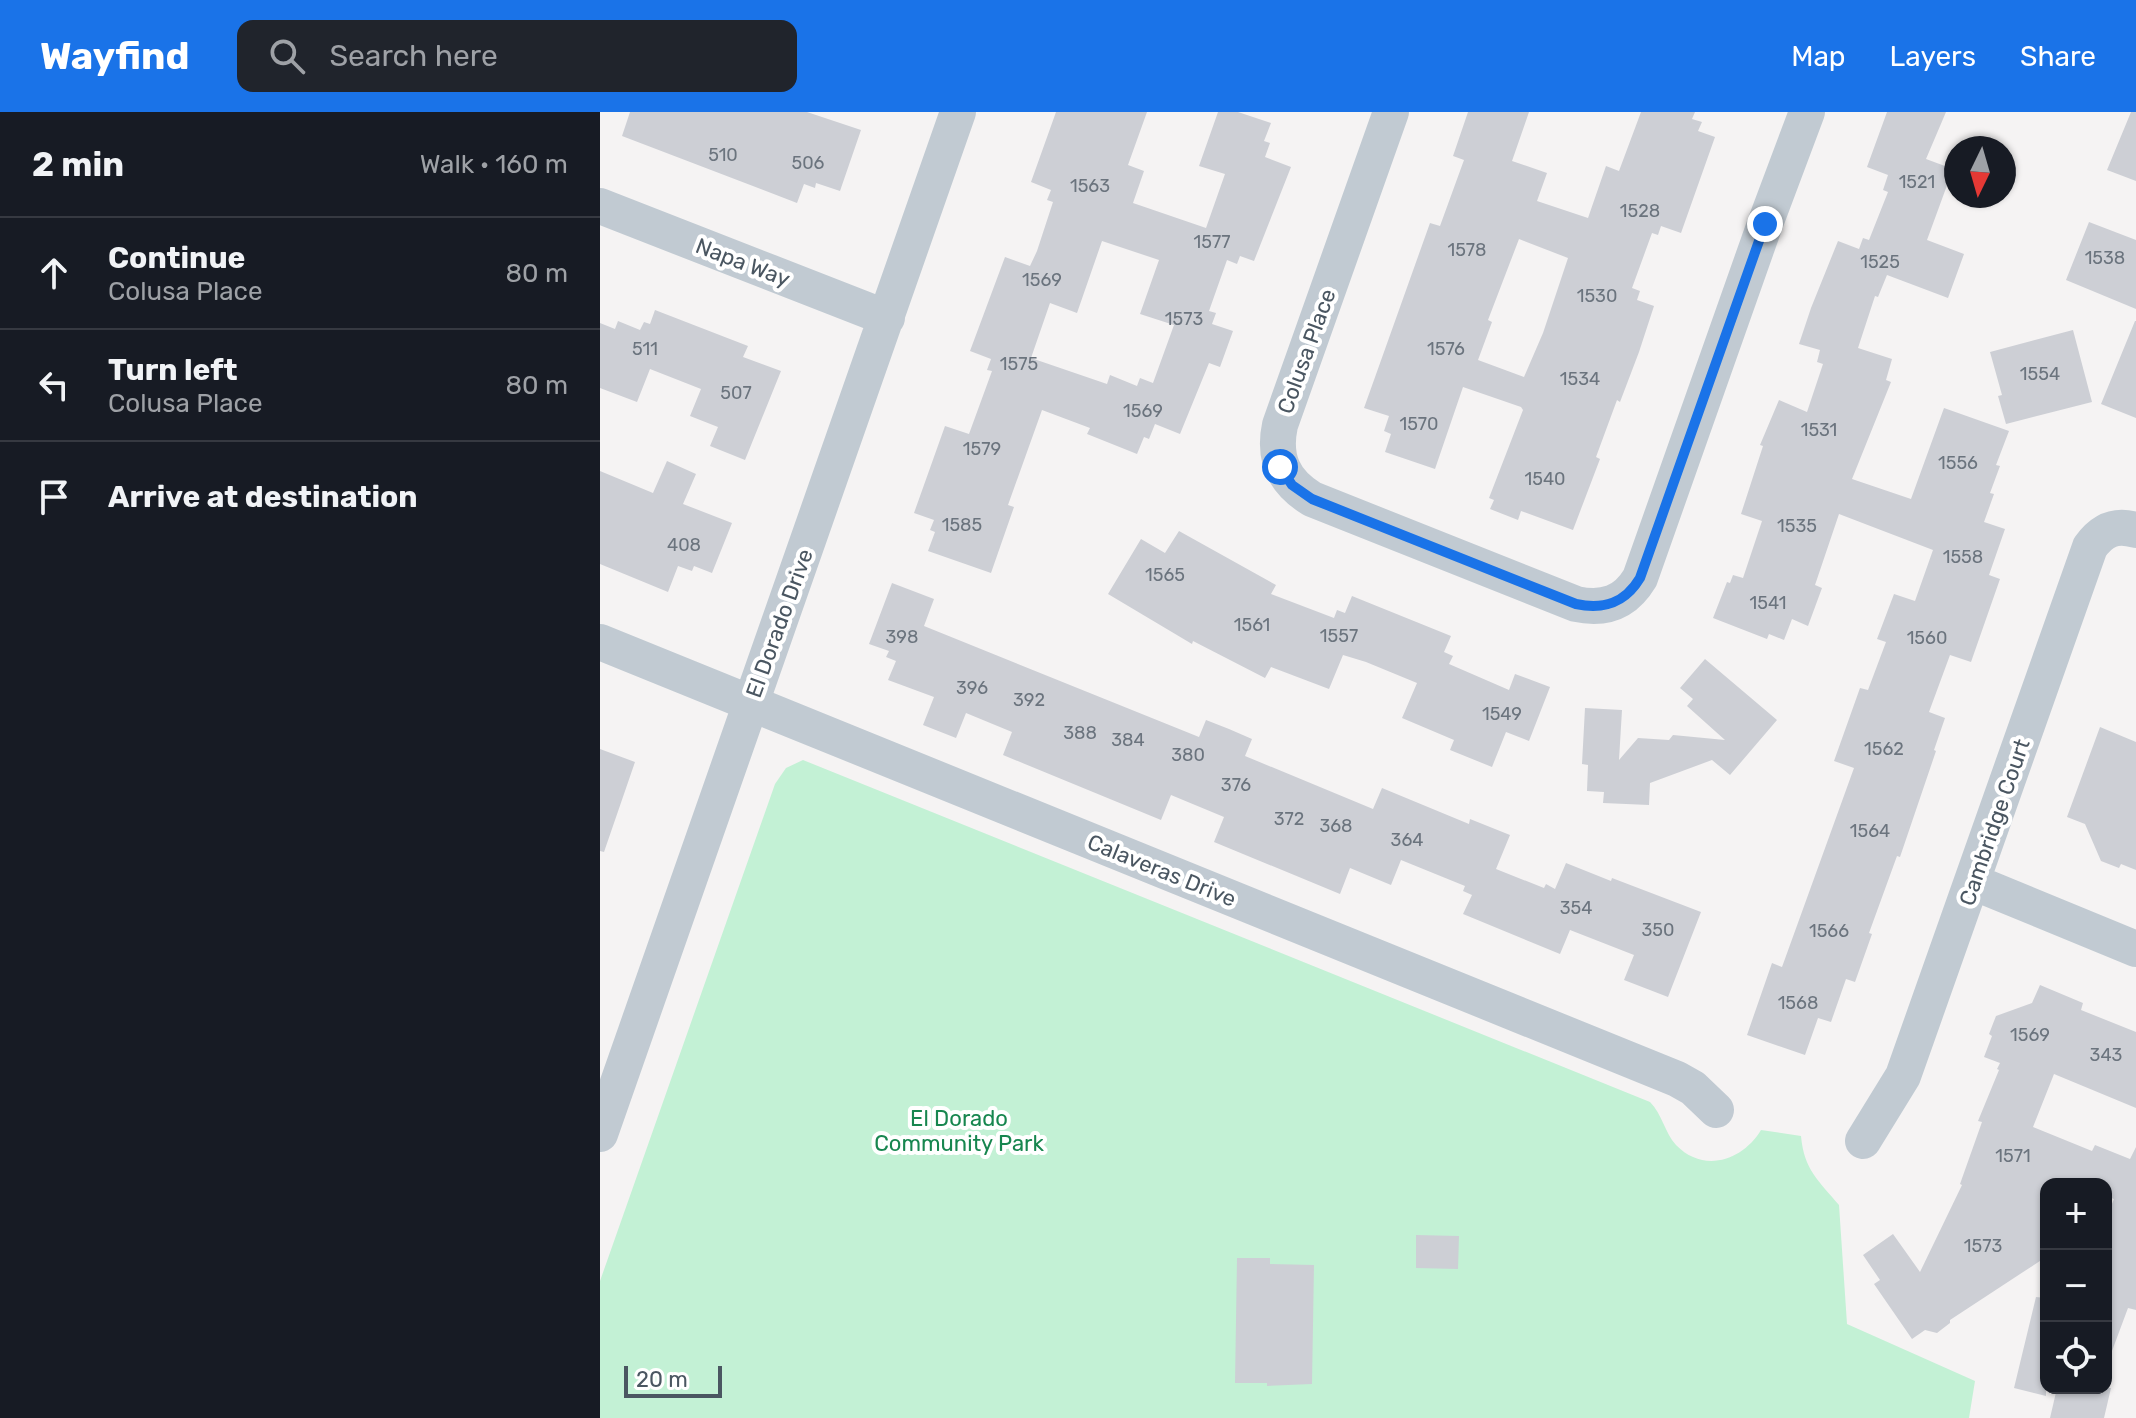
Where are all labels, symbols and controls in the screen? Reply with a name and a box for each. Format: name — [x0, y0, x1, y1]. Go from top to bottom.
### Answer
search box — [237, 20, 797, 92]
text: Wayfind — [40, 33, 189, 79]
icon: search — [265, 34, 309, 78]
text: Search here — [329, 38, 498, 74]
text: Map — [1791, 40, 1846, 73]
text: Layers — [1890, 40, 1976, 73]
text: Share — [2020, 40, 2096, 73]
north arrow — [1944, 136, 2016, 208]
text: 2 min — [32, 144, 124, 185]
house number: 510 — [708, 144, 738, 166]
text: Walk · 160 m — [420, 149, 568, 180]
house number: 506 — [792, 152, 825, 174]
house number: 1521 — [1899, 171, 1935, 193]
house number: 1563 — [1070, 175, 1110, 197]
house number: 1528 — [1620, 200, 1660, 222]
route end — [1747, 206, 1783, 242]
house number: 1577 — [1194, 231, 1230, 253]
street label: Napa Way — [692, 232, 794, 293]
house number: 1578 — [1447, 239, 1487, 261]
text: Continue — [108, 240, 245, 276]
house number: 1538 — [2085, 247, 2125, 269]
icon: ahead — [32, 251, 76, 295]
house number: 1525 — [1860, 251, 1900, 273]
text: 80 m — [505, 258, 568, 289]
house number: 1569 — [1022, 269, 1062, 291]
text: Colusa Place — [108, 276, 262, 307]
street label: Colusa Place — [1271, 285, 1342, 417]
house number: 1530 — [1577, 285, 1617, 307]
house number: 1573 — [1165, 308, 1203, 330]
house number: 511 — [632, 338, 658, 360]
house number: 1576 — [1427, 338, 1465, 360]
text: Turn left — [108, 352, 238, 388]
house number: 1575 — [1000, 353, 1038, 375]
icon: left — [32, 363, 76, 407]
house number: 1554 — [2020, 363, 2060, 385]
house number: 1534 — [1560, 368, 1600, 390]
text: 80 m — [505, 370, 568, 401]
house number: 507 — [720, 382, 752, 404]
text: Colusa Place — [108, 388, 262, 419]
house number: 1569 — [1123, 400, 1163, 422]
house number: 1570 — [1399, 413, 1439, 435]
house number: 1531 — [1801, 419, 1837, 441]
house number: 1579 — [963, 438, 1001, 460]
route start — [1262, 449, 1298, 485]
house number: 1556 — [1938, 452, 1978, 474]
house number: 1540 — [1524, 468, 1566, 490]
icon: arrive — [32, 475, 76, 519]
text: Arrive at destination — [108, 479, 418, 515]
house number: 1585 — [942, 514, 982, 536]
house number: 1535 — [1777, 515, 1817, 537]
house number: 408 — [667, 534, 701, 556]
street label: El Dorado Drive — [740, 545, 819, 701]
house number: 1558 — [1943, 546, 1983, 568]
house number: 1565 — [1145, 564, 1185, 586]
house number: 1541 — [1750, 592, 1786, 614]
house number: 1561 — [1234, 614, 1270, 636]
house number: 1557 — [1320, 625, 1358, 647]
house number: 398 — [886, 626, 918, 648]
house number: 1560 — [1907, 627, 1947, 649]
house number: 396 — [956, 677, 988, 699]
house number: 392 — [1013, 689, 1045, 711]
house number: 1549 — [1482, 703, 1522, 725]
house number: 388 — [1063, 722, 1097, 744]
house number: 384 — [1111, 729, 1145, 751]
street label: Cambridge Court — [1953, 735, 2036, 909]
house number: 1562 — [1864, 738, 1904, 760]
house number: 380 — [1171, 744, 1205, 766]
house number: 376 — [1221, 774, 1251, 796]
house number: 372 — [1274, 808, 1304, 830]
house number: 368 — [1319, 815, 1353, 837]
house number: 1564 — [1850, 820, 1890, 842]
street label: Calaveras Drive — [1083, 828, 1240, 913]
house number: 364 — [1391, 829, 1423, 851]
house number: 354 — [1560, 897, 1592, 919]
house number: 350 — [1642, 919, 1674, 941]
house number: 1566 — [1809, 920, 1849, 942]
house number: 1568 — [1778, 992, 1818, 1014]
house number: 1569 — [2010, 1024, 2050, 1046]
house number: 343 — [2090, 1044, 2122, 1066]
park label: El Dorado Community Park — [874, 1105, 1044, 1157]
house number: 1571 — [1995, 1145, 2031, 1167]
map controls — [2040, 1178, 2112, 1394]
button: + — [2040, 1178, 2112, 1250]
house number: 1573 — [1964, 1235, 2002, 1257]
button: − — [2040, 1250, 2112, 1322]
button: locate — [2040, 1322, 2112, 1394]
scale bar — [624, 1362, 722, 1398]
text: 20 m — [636, 1366, 688, 1393]

